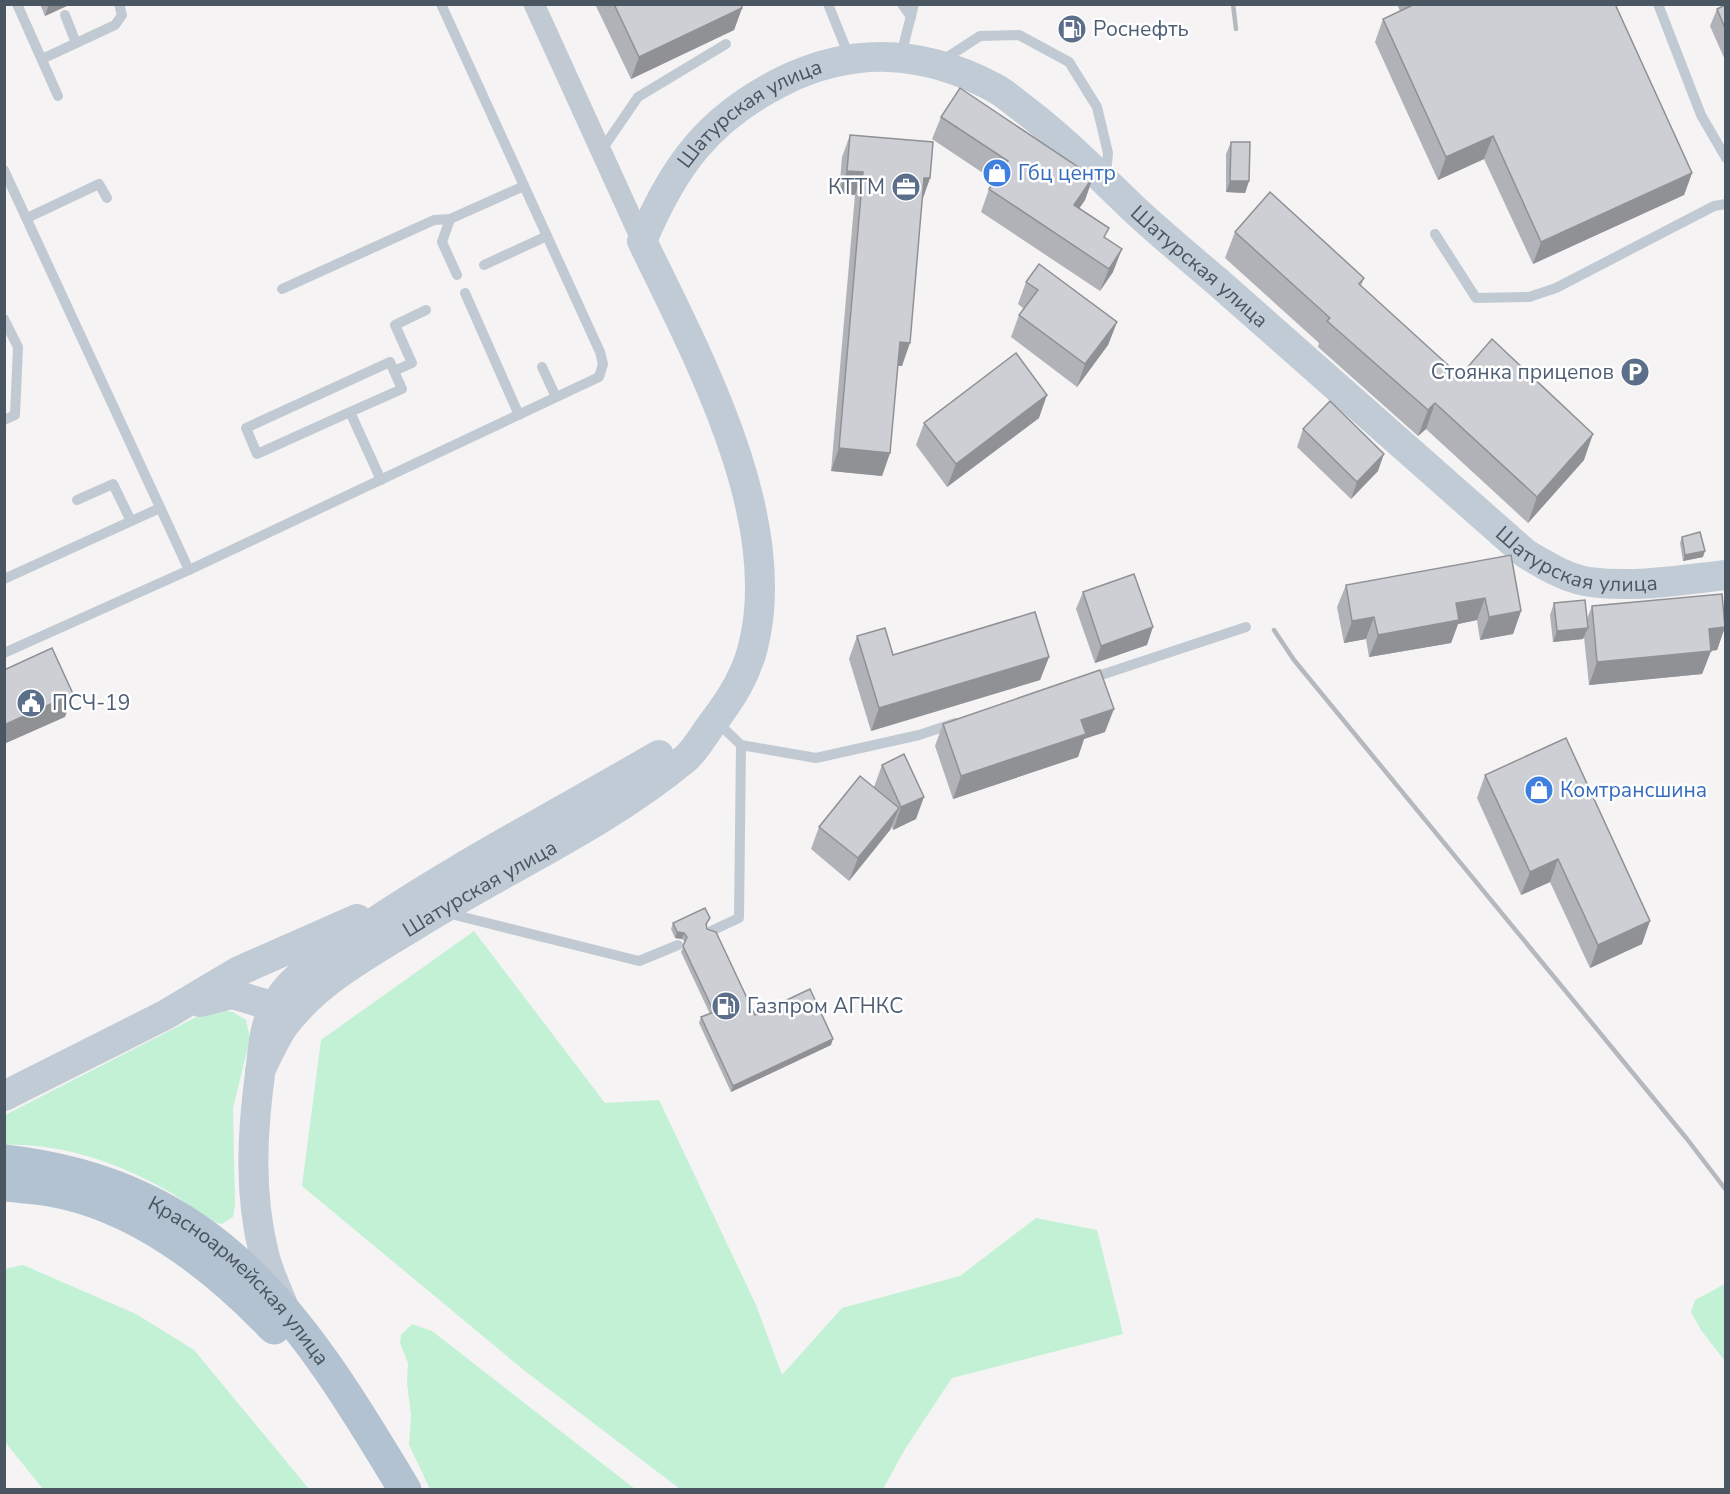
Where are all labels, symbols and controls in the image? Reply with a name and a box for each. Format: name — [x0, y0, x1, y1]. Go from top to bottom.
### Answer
fuel station icon: Роснефть — [1056, 13, 1088, 45]
place label: Роснефть — [1093, 15, 1189, 43]
street label: Шатурская улица — [671, 53, 825, 174]
shop icon: Гбц центр — [981, 157, 1013, 189]
place label: Гбц центр — [1018, 159, 1116, 187]
office icon: КТТМ — [890, 171, 922, 203]
place label: КТТМ — [828, 173, 885, 201]
street label: Шатурская улица — [1125, 199, 1274, 334]
parking icon: Стоянка прицепов — [1619, 356, 1651, 388]
place label: Стоянка прицепов — [1431, 358, 1614, 386]
street label: Шатурская улица — [1490, 520, 1658, 598]
public building icon: ПСЧ-19 — [15, 687, 47, 719]
place label: ПСЧ-19 — [52, 689, 130, 717]
shop icon: Комтрансшина — [1523, 774, 1555, 806]
place label: Комтрансшина — [1560, 776, 1707, 804]
street label: Шатурская улица — [397, 833, 562, 944]
fuel station icon: Газпром АГНКС — [710, 990, 742, 1022]
place label: Газпром АГНКС — [747, 992, 903, 1020]
street label: Красноармейская улица — [143, 1189, 336, 1371]

